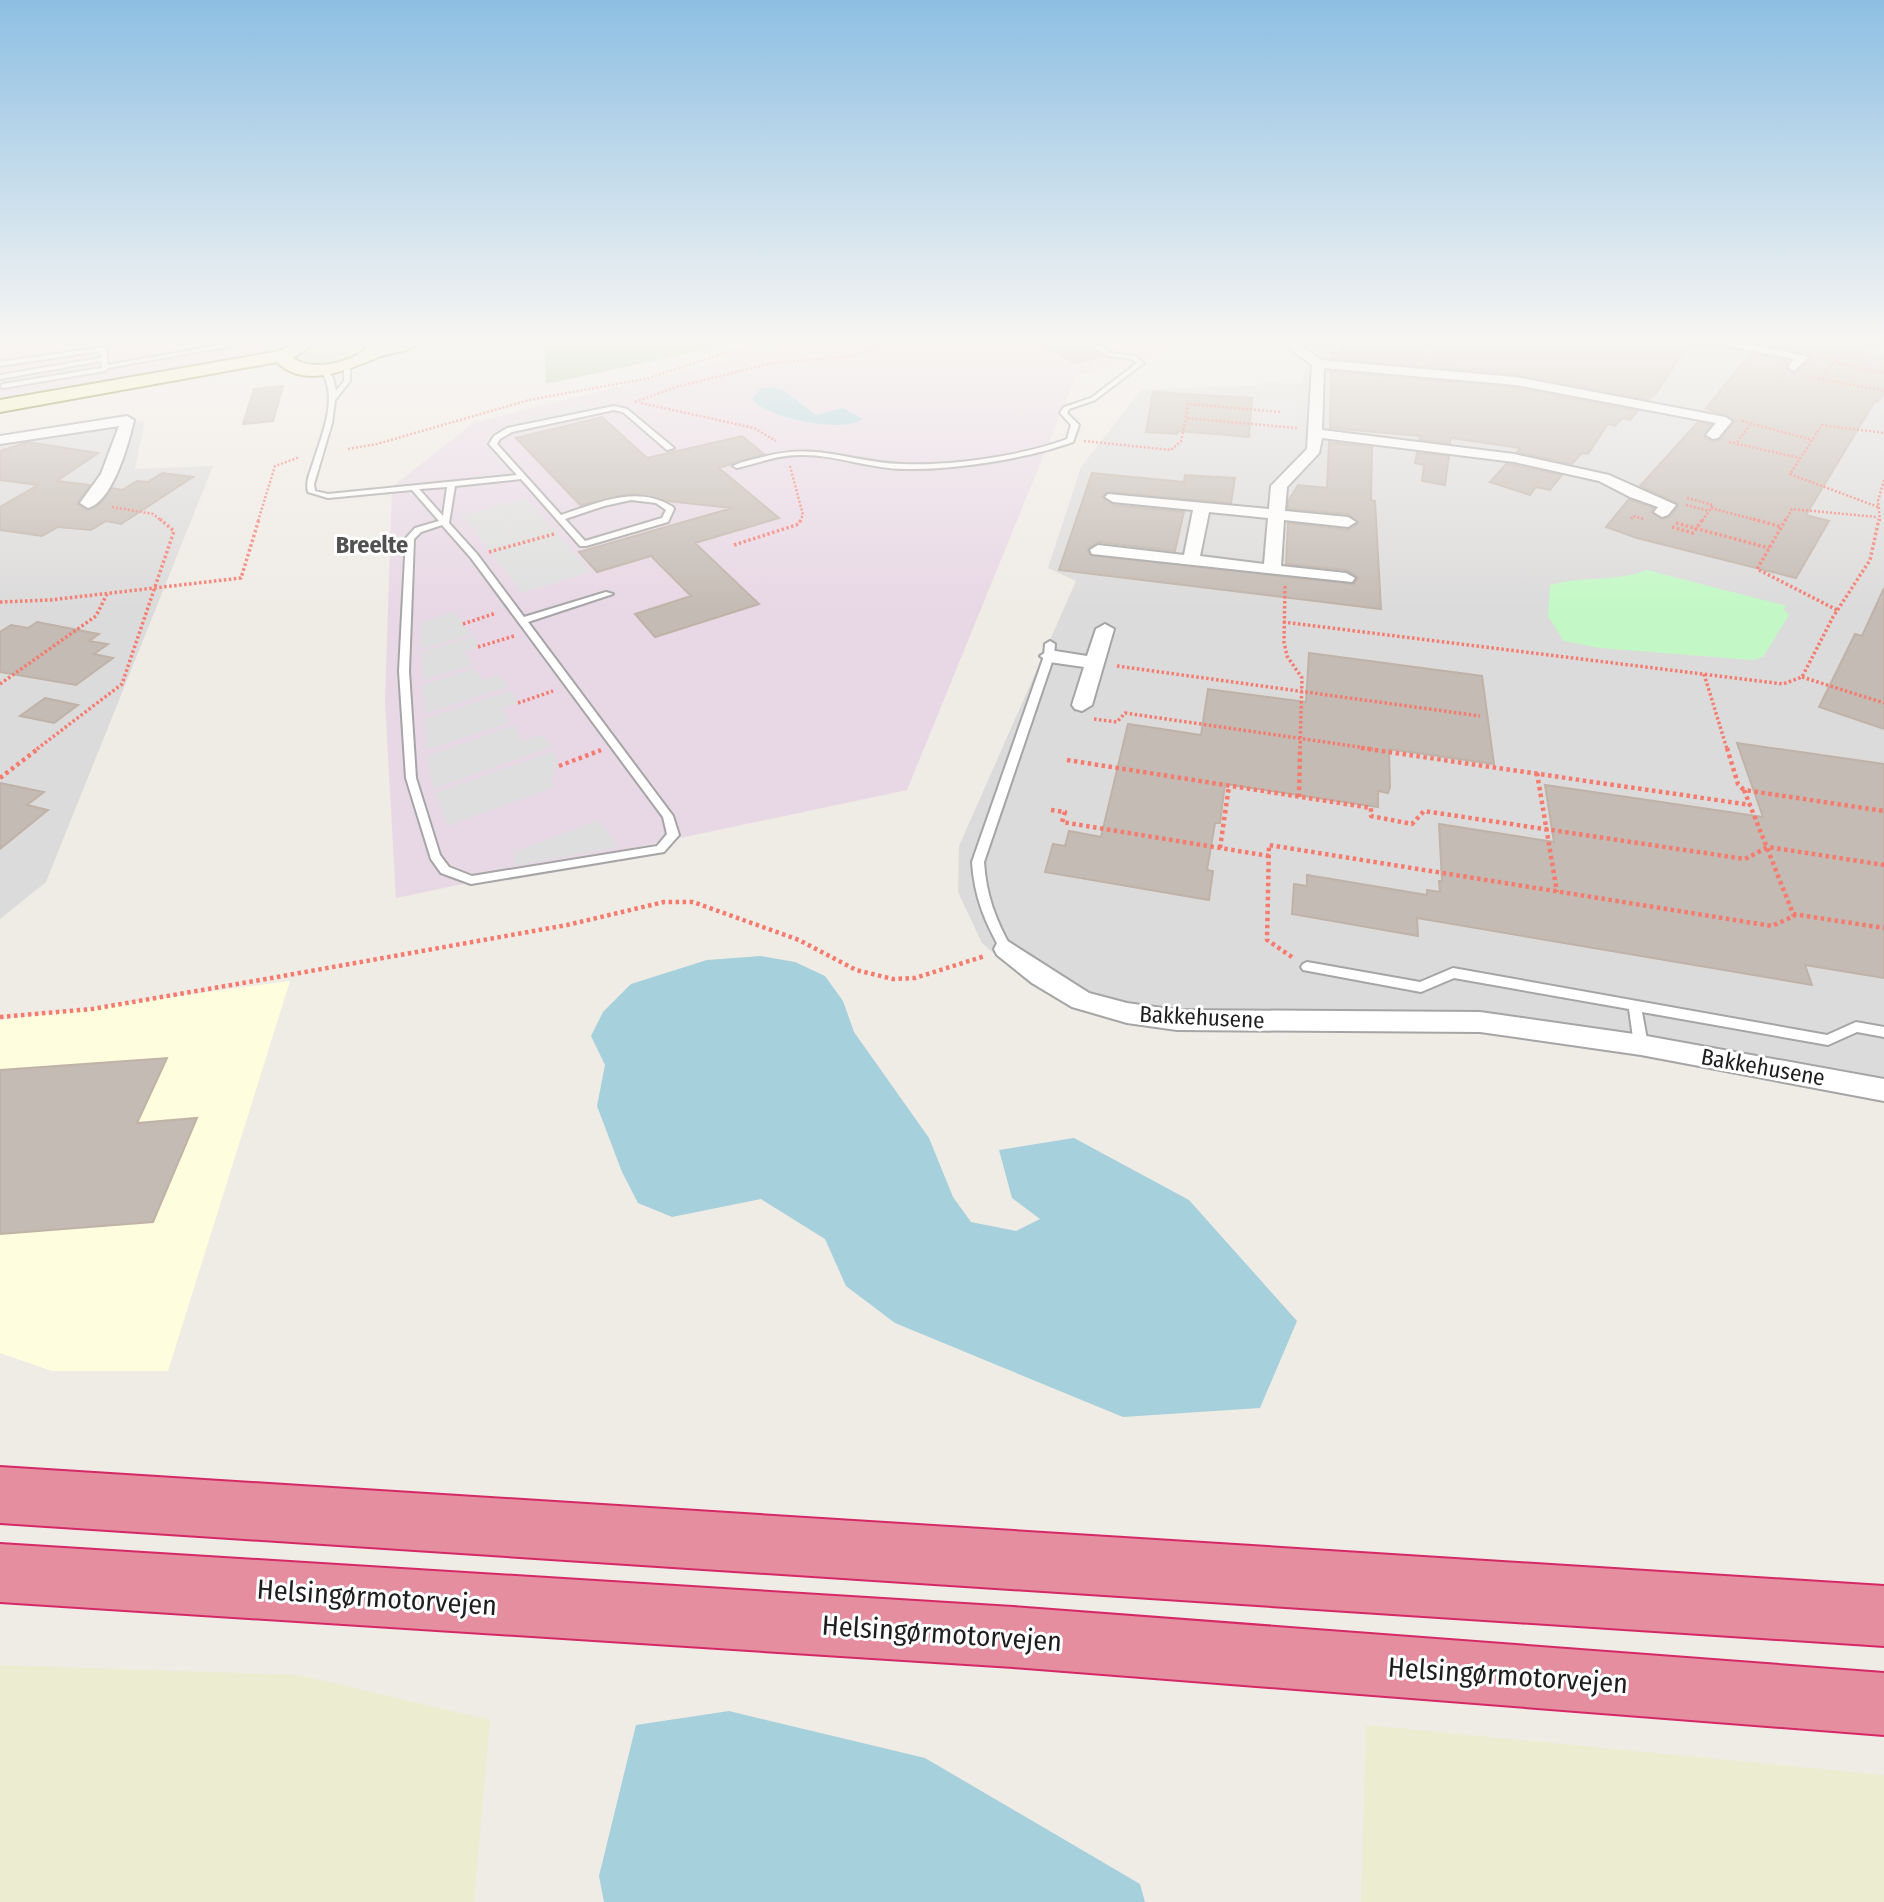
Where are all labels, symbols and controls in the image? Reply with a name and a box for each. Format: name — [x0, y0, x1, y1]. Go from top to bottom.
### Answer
district label: Breelte — [336, 531, 408, 559]
street label: Bakkehusene — [1139, 1000, 1265, 1034]
street label: Bakkehusene — [1699, 1042, 1827, 1092]
street label: Helsingørmotorvejen — [256, 1573, 498, 1622]
street label: Helsingørmotorvejen — [821, 1609, 1063, 1658]
street label: Helsingørmotorvejen — [1387, 1651, 1629, 1700]

